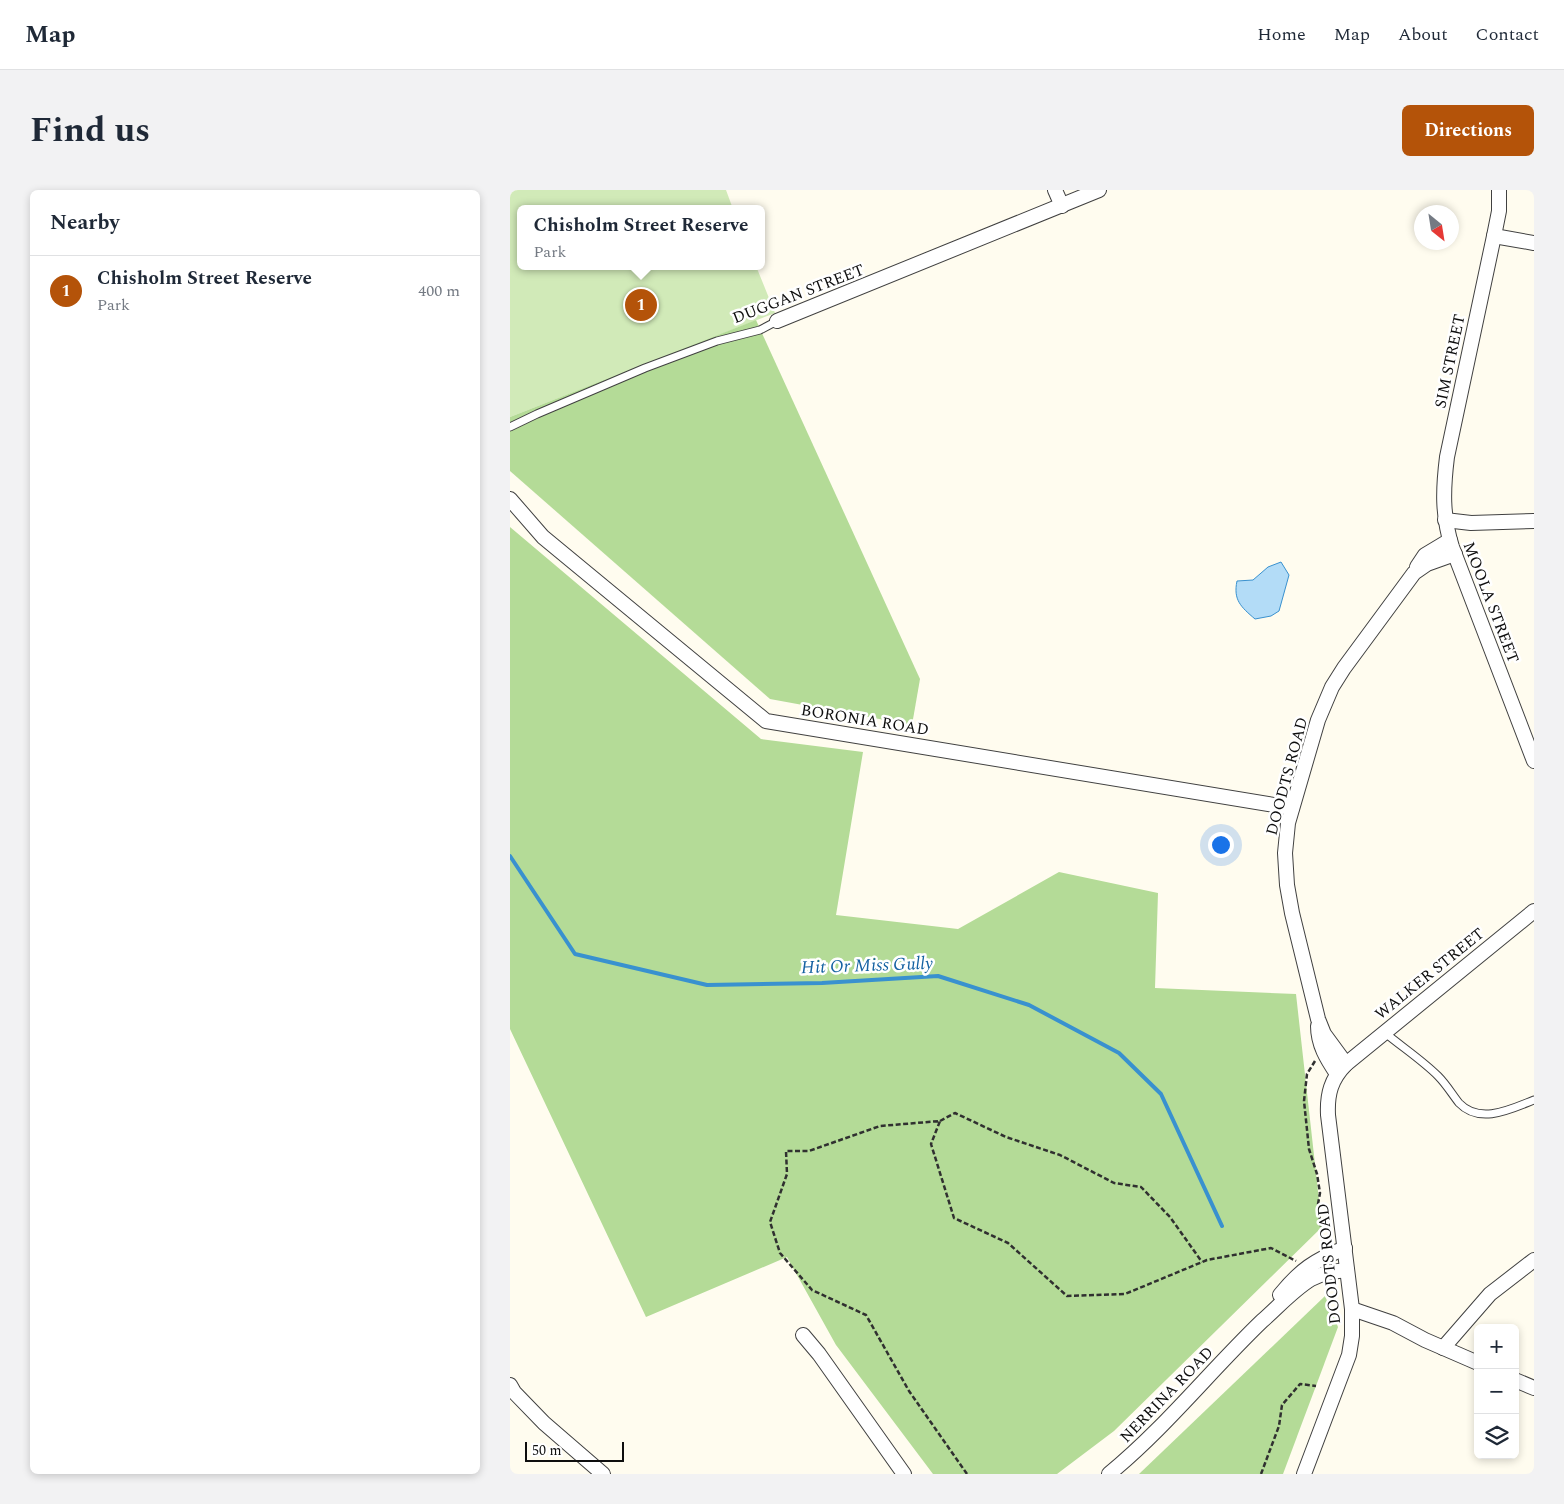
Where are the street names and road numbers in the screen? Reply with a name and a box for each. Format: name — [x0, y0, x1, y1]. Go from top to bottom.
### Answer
street label: DUGGAN STREET — [729, 258, 868, 330]
street label: SIM STREET — [1428, 312, 1472, 410]
street label: MOOLA STREET — [1457, 538, 1525, 667]
street label: BORONIA ROAD — [799, 698, 931, 742]
street label: DOODTS ROAD — [1260, 714, 1314, 838]
street label: WALKER STREET — [1370, 922, 1490, 1026]
street label: DOODTS ROAD — [1311, 1202, 1347, 1326]
street label: NERRINA ROAD — [1114, 1341, 1219, 1448]

